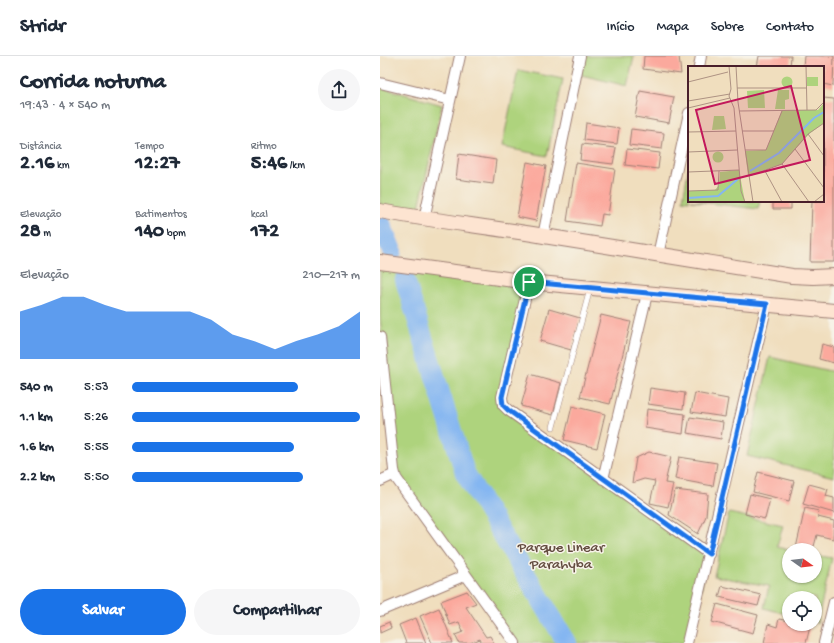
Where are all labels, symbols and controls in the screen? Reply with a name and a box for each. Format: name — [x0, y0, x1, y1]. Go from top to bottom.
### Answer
text: Stridr — [20, 16, 65, 39]
text: Início — [606, 19, 635, 36]
text: Mapa — [657, 19, 689, 36]
text: Sobre — [711, 19, 744, 36]
text: Contato — [766, 19, 814, 36]
inset map — [688, 66, 824, 202]
button: share — [318, 69, 360, 111]
text: Corrida noturna — [20, 70, 166, 96]
text: 19:43 · 4 × 540 m — [20, 98, 110, 113]
text: Distância — [20, 141, 62, 153]
text: Tempo — [135, 141, 164, 153]
text: Ritmo — [251, 141, 277, 153]
text: 2.16 — [20, 153, 54, 176]
text: 12:27 — [135, 153, 180, 176]
text: 5:46 — [251, 153, 287, 176]
text: km — [54, 160, 70, 172]
text: /km — [287, 160, 305, 172]
text: Elevação — [20, 209, 61, 221]
text: Batimentos — [135, 209, 187, 221]
text: kcal — [251, 209, 268, 221]
text: 28 — [20, 221, 41, 244]
text: 140 — [135, 221, 164, 244]
text: 172 — [251, 221, 279, 244]
text: m — [41, 228, 51, 240]
text: bpm — [164, 228, 186, 240]
pin — [512, 265, 546, 299]
text: Elevação — [20, 268, 69, 283]
text: 210–217 m — [302, 268, 360, 283]
icon: arrive — [518, 271, 540, 293]
text: 540 m — [20, 380, 53, 395]
text: 5:53 — [84, 380, 109, 395]
text: 1.1 km — [20, 410, 53, 425]
text: 5:26 — [84, 410, 108, 425]
text: 1.6 km — [20, 440, 54, 455]
text: 5:55 — [84, 440, 109, 455]
text: 2.2 km — [20, 470, 55, 485]
text: 5:50 — [84, 470, 109, 485]
park label: Parque Linear Parahyba — [517, 539, 606, 574]
north arrow — [782, 543, 822, 583]
map controls — [782, 543, 822, 631]
button: Salvar — [20, 589, 186, 635]
button: Compartilhar — [194, 589, 360, 635]
button: locate — [782, 591, 822, 631]

